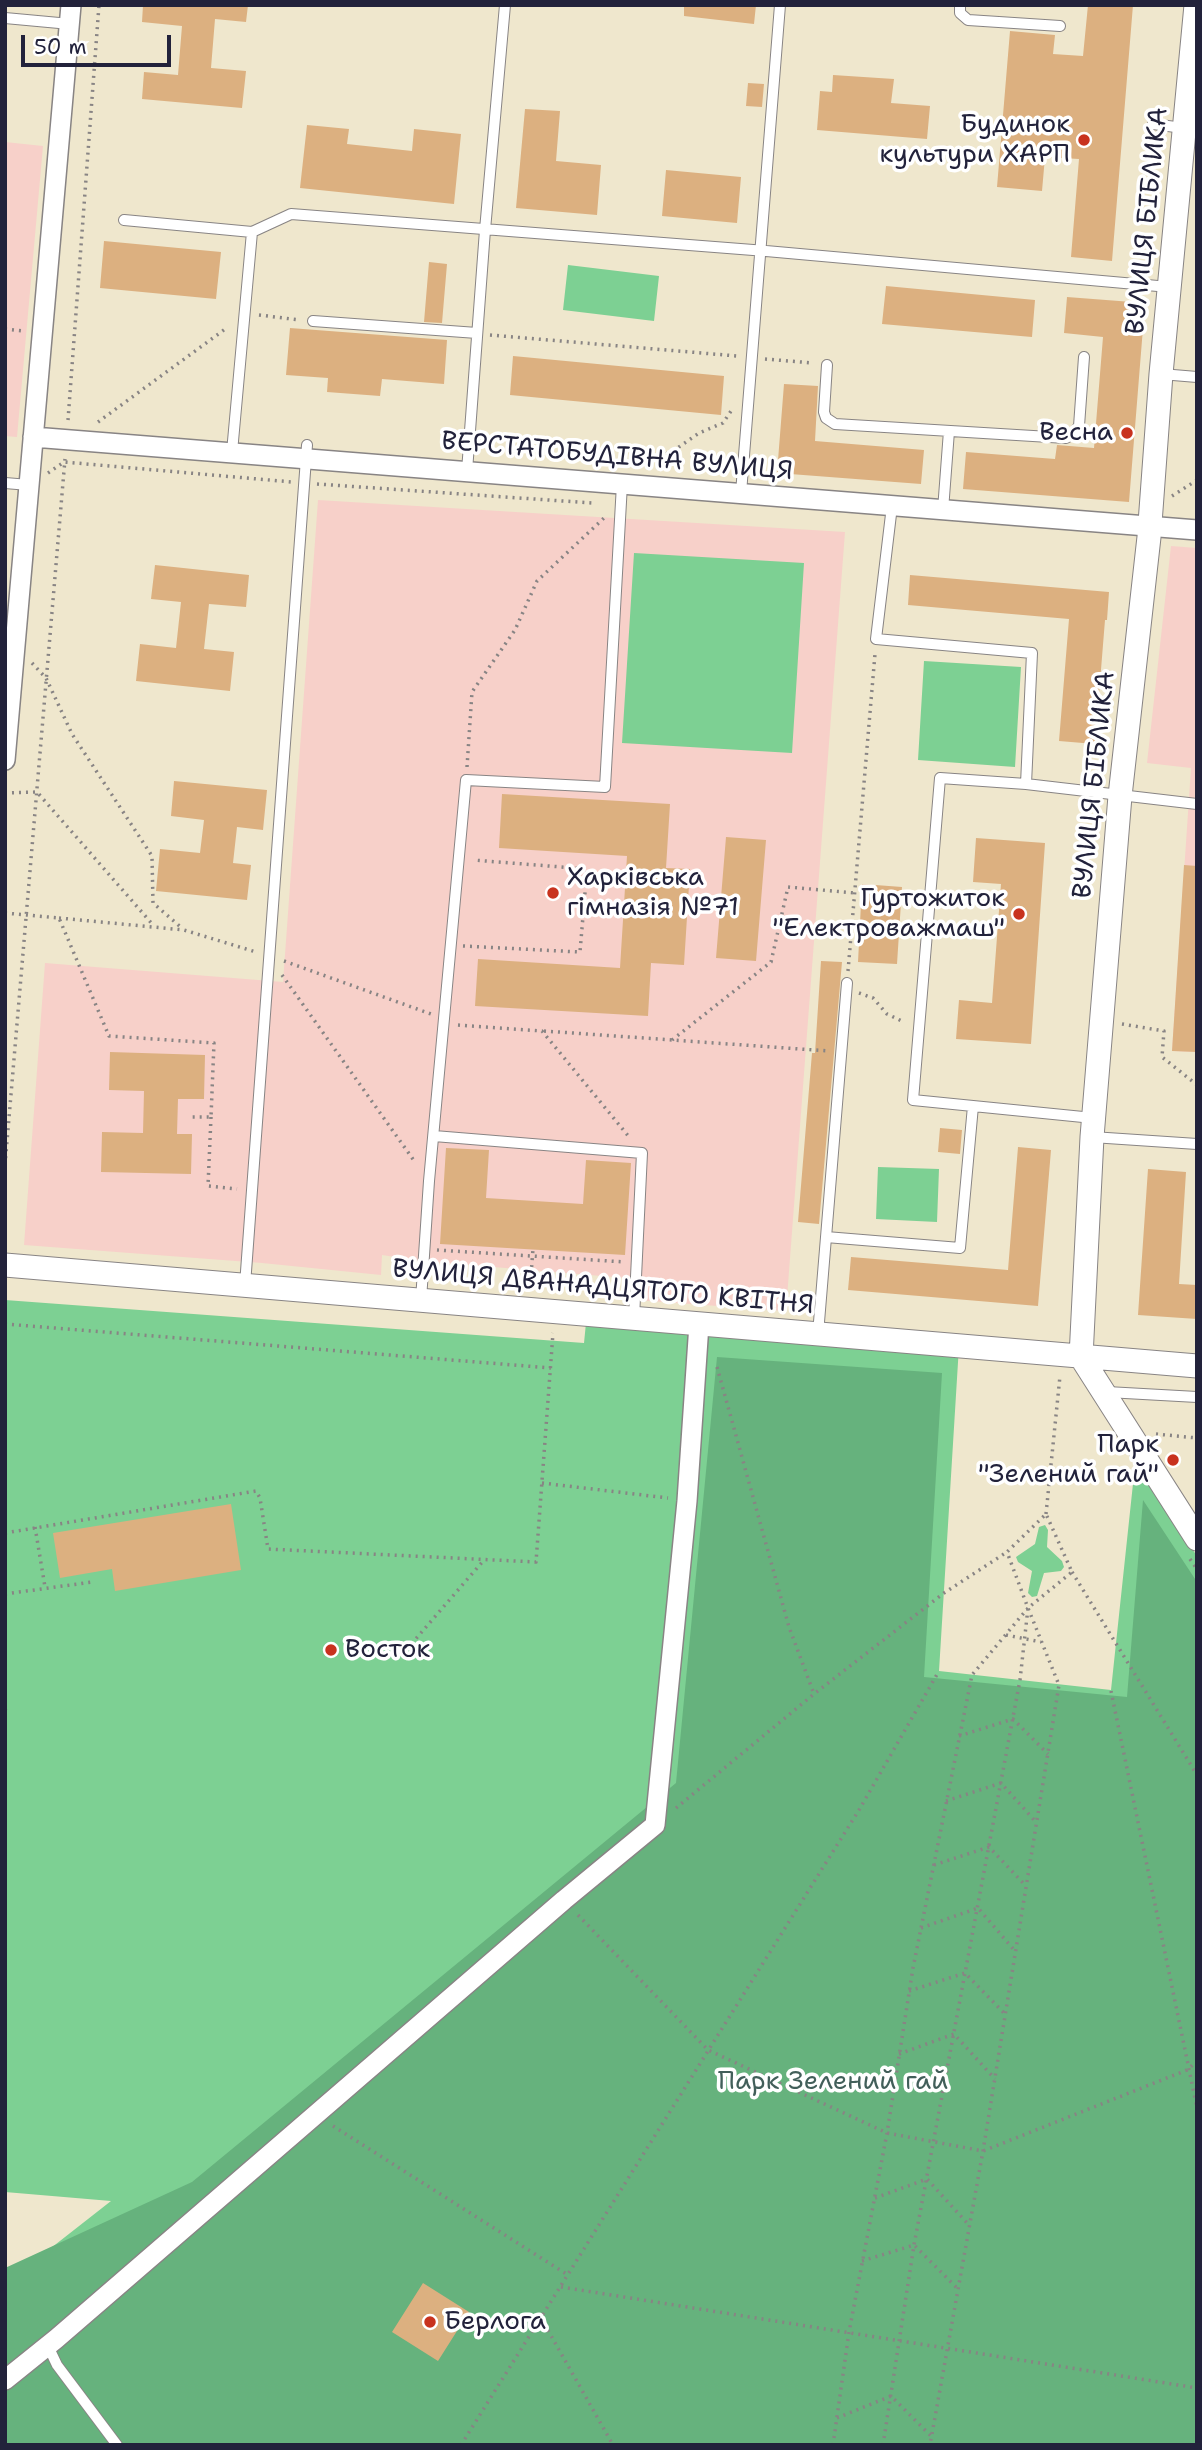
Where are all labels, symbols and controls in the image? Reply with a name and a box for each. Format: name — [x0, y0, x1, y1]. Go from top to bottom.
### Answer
scale bar — [24, 21, 175, 65]
text: 50 m — [34, 33, 87, 61]
street label: ВУЛИЦЯ БІБЛИКА — [1121, 106, 1175, 336]
place label: Будинок культури ХАРП — [880, 109, 1070, 170]
marker: Будинок культури ХАРП — [1076, 132, 1092, 148]
place label: Весна — [1039, 417, 1113, 449]
marker: Весна — [1119, 425, 1135, 441]
street label: ВЕРСТАТОБУДІВНА ВУЛИЦЯ — [440, 426, 794, 488]
street label: ВУЛИЦЯ БІБЛИКА — [1068, 670, 1122, 900]
place label: Харківська гімназія №71 — [567, 862, 739, 924]
place label: Гуртожиток "Електроважмаш" — [772, 883, 1005, 944]
marker: Харківська гімназія №71 — [545, 885, 561, 901]
marker: Гуртожиток "Електроважмаш" — [1011, 906, 1027, 922]
street label: ВУЛИЦЯ ДВАНАДЦЯТОГО КВІТНЯ — [391, 1254, 815, 1322]
place label: Парк "Зелений гай" — [978, 1429, 1159, 1490]
marker: Парк "Зелений гай" — [1165, 1452, 1181, 1468]
place label: Восток — [345, 1634, 430, 1666]
marker: Восток — [323, 1642, 339, 1658]
park label: Парк Зелений гай — [718, 2066, 948, 2098]
place label: Берлога — [444, 2306, 546, 2338]
marker: Берлога — [422, 2314, 438, 2330]

